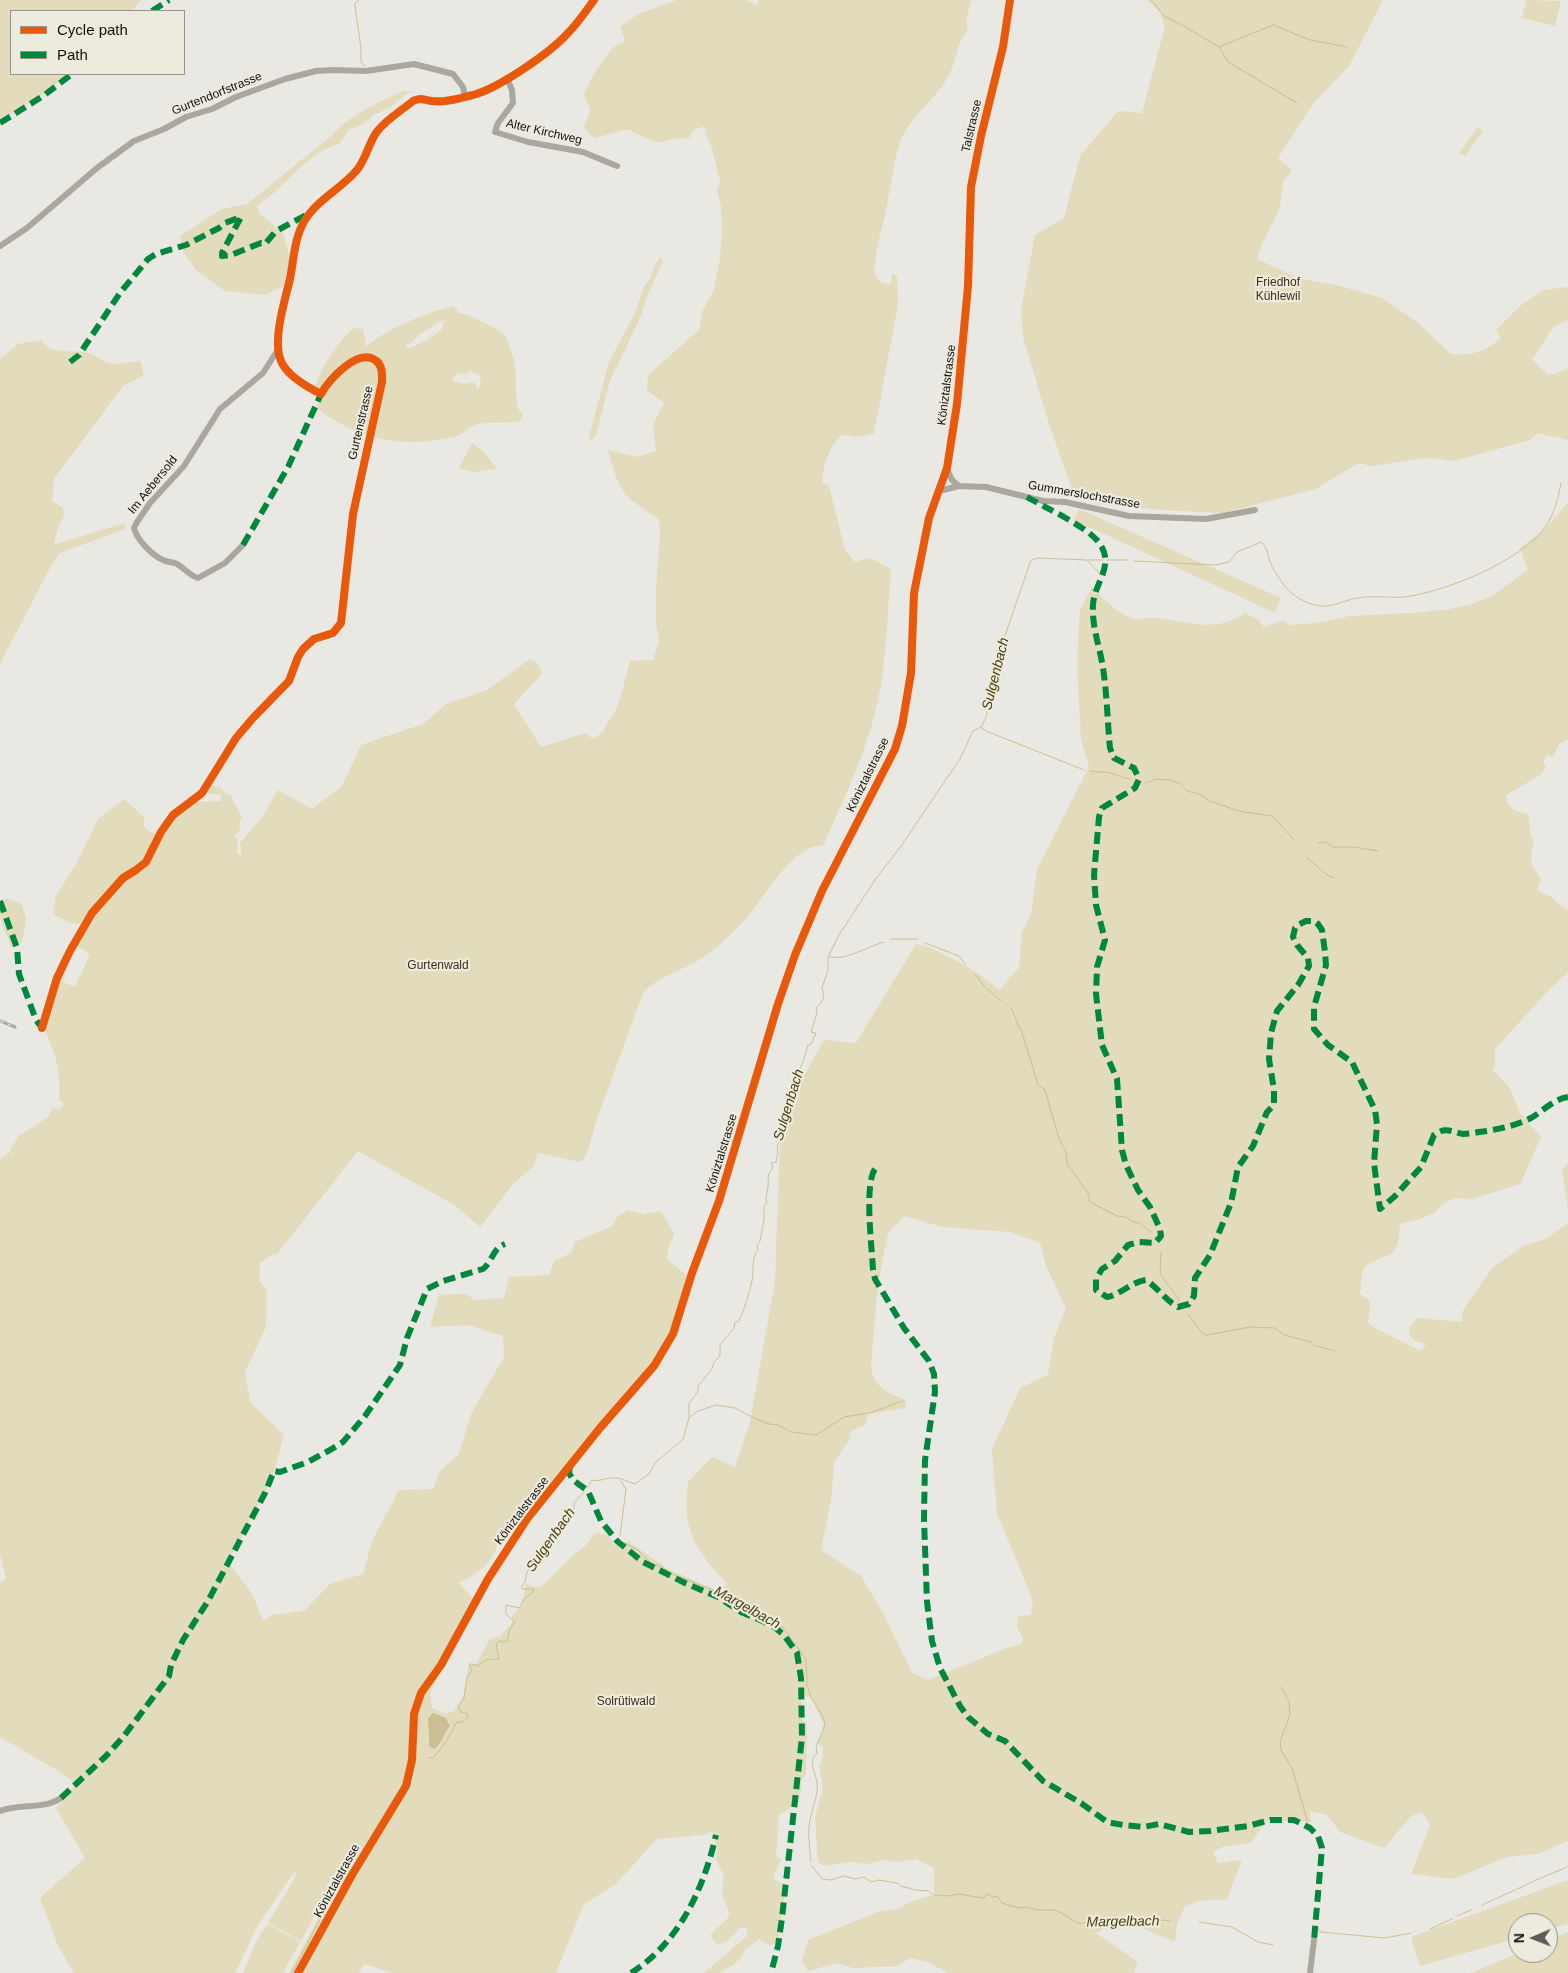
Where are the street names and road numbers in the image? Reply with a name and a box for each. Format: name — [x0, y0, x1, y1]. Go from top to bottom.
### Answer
street label: Gurtendorfstrasse — [170, 69, 264, 119]
street label: Talstrasse — [959, 98, 985, 154]
street label: Alter Kirchweg — [505, 116, 583, 148]
street label: Köniztalstrasse — [935, 344, 959, 426]
street label: Gurtenstrasse — [346, 385, 376, 461]
street label: Im Aebersold — [125, 453, 181, 517]
street label: Gummerslochstrasse — [1027, 478, 1141, 512]
street label: Köniztalstrasse — [844, 735, 892, 815]
street label: Köniztalstrasse — [703, 1112, 741, 1194]
street label: Köniztalstrasse — [492, 1474, 552, 1548]
street label: Köniztalstrasse — [311, 1842, 363, 1920]

